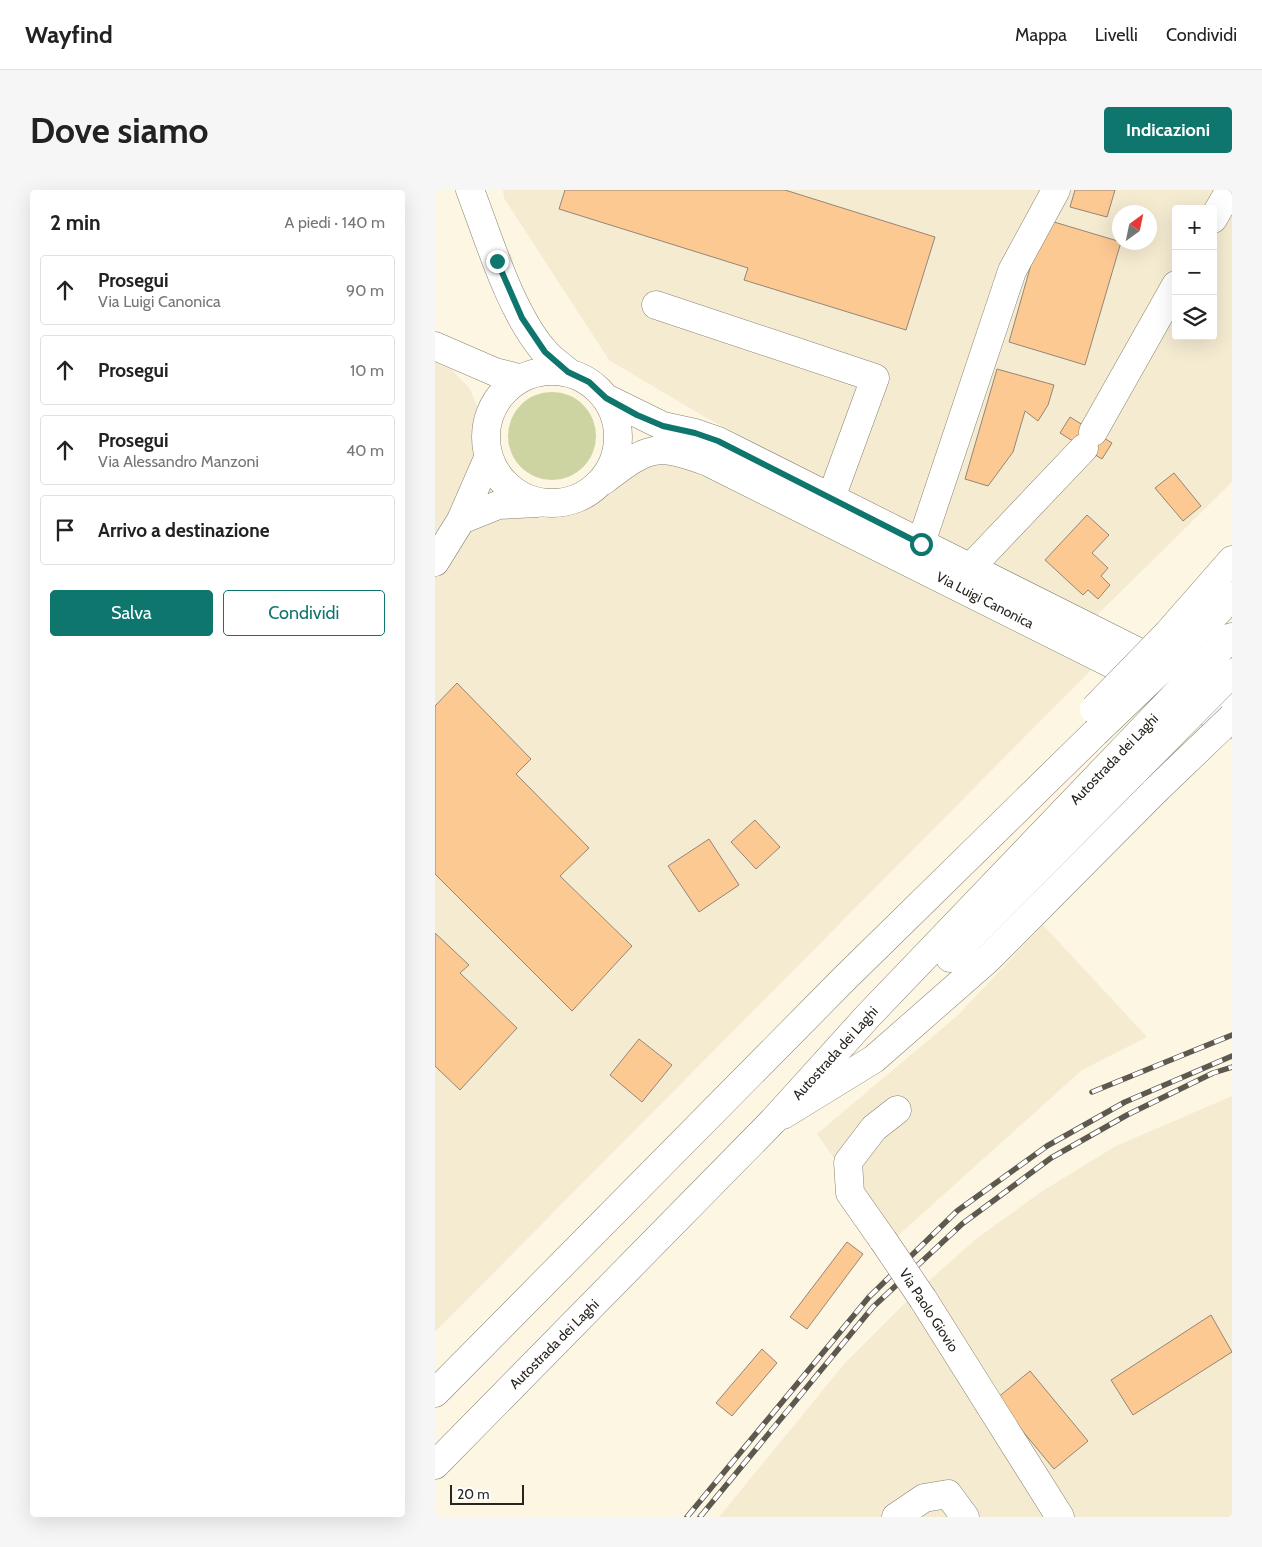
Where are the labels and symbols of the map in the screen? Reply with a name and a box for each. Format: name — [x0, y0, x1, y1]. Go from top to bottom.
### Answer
north arrow — [1112, 205, 1157, 250]
route end — [486, 250, 509, 273]
route start — [910, 533, 933, 556]
street label: Via Luigi Canonica — [933, 568, 1037, 633]
street label: Autostrada dei Laghi — [1066, 710, 1162, 808]
street label: Autostrada dei Laghi — [788, 1002, 882, 1103]
street label: Via Paolo Giovio — [895, 1265, 963, 1355]
street label: Autostrada dei Laghi — [505, 1295, 603, 1393]
scale bar — [450, 1482, 524, 1505]

